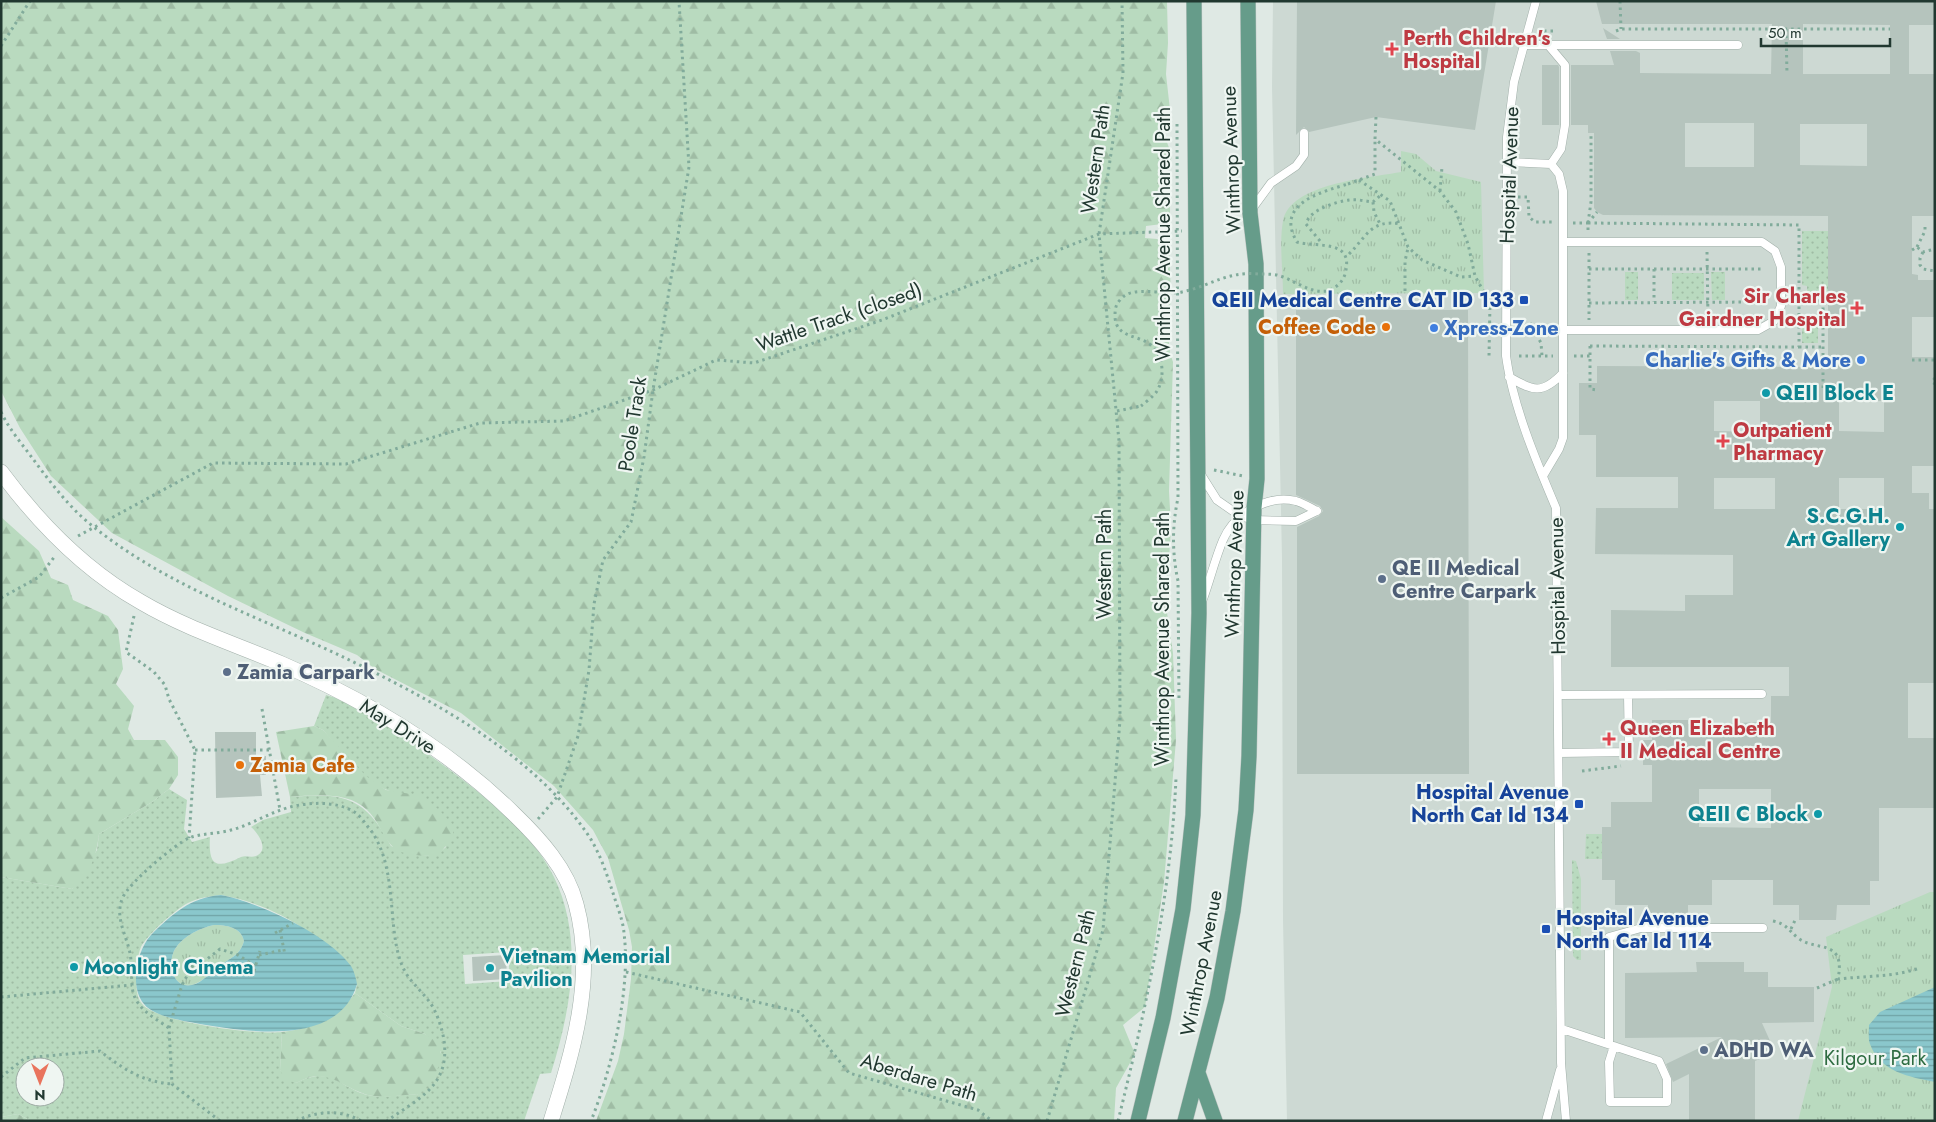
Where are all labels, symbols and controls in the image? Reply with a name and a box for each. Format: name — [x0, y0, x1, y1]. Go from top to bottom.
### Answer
scale bar — [1761, 15, 1890, 47]
text: 50 m — [1768, 22, 1802, 44]
place label: Perth Children's Hospital — [1403, 24, 1550, 76]
marker: Perth Children's Hospital — [1385, 42, 1399, 56]
street label: Winthrop Avenue — [1214, 86, 1249, 234]
street label: Western Path — [1073, 102, 1118, 216]
street label: Hospital Avenue — [1493, 106, 1526, 244]
street label: Winthrop Avenue Shared Path — [1149, 107, 1178, 361]
street label: Wattle Track (closed) — [752, 275, 926, 359]
place label: Sir Charles Gairdner Hospital — [1679, 282, 1846, 334]
place label: QEII Medical Centre CAT ID 133 — [1212, 286, 1514, 315]
marker: QEII Medical Centre CAT ID 133 — [1518, 294, 1530, 306]
marker: Sir Charles Gairdner Hospital — [1850, 301, 1864, 315]
place label: Coffee Code — [1258, 313, 1376, 342]
place label: Xpress-Zone — [1444, 314, 1559, 343]
marker: Coffee Code — [1380, 321, 1392, 333]
marker: Xpress-Zone — [1428, 322, 1440, 334]
place label: Charlie's Gifts & More — [1645, 346, 1851, 375]
marker: Charlie's Gifts & More — [1855, 354, 1867, 366]
street label: Poole Track — [611, 374, 654, 474]
place label: QEII Block E — [1776, 379, 1894, 408]
marker: QEII Block E — [1760, 387, 1772, 399]
place label: Outpatient Pharmacy — [1733, 416, 1832, 468]
marker: Outpatient Pharmacy — [1717, 435, 1729, 447]
street label: Winthrop Avenue — [1217, 490, 1252, 638]
place label: S.C.G.H. Art Gallery — [1785, 502, 1891, 554]
street label: Western Path — [1090, 509, 1119, 619]
street label: Winthrop Avenue Shared Path — [1148, 512, 1177, 766]
street label: Hospital Avenue — [1542, 517, 1573, 655]
marker: S.C.G.H. Art Gallery — [1894, 521, 1906, 533]
place label: QE II Medical Centre Carpark — [1392, 554, 1537, 606]
marker: QE II Medical Centre Carpark — [1376, 573, 1388, 585]
place label: Zamia Carpark — [237, 658, 375, 687]
marker: Zamia Carpark — [221, 666, 233, 678]
street label: May Drive — [354, 692, 441, 761]
place label: Queen Elizabeth II Medical Centre — [1620, 714, 1781, 766]
marker: Queen Elizabeth II Medical Centre — [1602, 732, 1616, 746]
place label: Zamia Cafe — [250, 751, 355, 780]
marker: Zamia Cafe — [234, 759, 246, 771]
place label: Hospital Avenue North Cat Id 134 — [1411, 778, 1569, 830]
marker: Hospital Avenue North Cat Id 134 — [1573, 798, 1585, 810]
place label: QEII C Block — [1688, 800, 1808, 829]
marker: QEII C Block — [1812, 808, 1824, 820]
street label: Winthrop Avenue — [1173, 888, 1230, 1038]
place label: Hospital Avenue North Cat Id 114 — [1556, 904, 1712, 956]
street label: Western Path — [1048, 906, 1103, 1020]
marker: Hospital Avenue North Cat Id 114 — [1540, 923, 1552, 935]
place label: Vietnam Memorial Pavilion — [499, 942, 670, 994]
place label: Moonlight Cinema — [84, 953, 253, 982]
marker: Moonlight Cinema — [68, 961, 80, 973]
marker: Vietnam Memorial Pavilion — [484, 962, 496, 974]
place label: ADHD WA — [1713, 1036, 1814, 1065]
marker: ADHD WA — [1698, 1044, 1710, 1056]
park label: Kilgour Park — [1824, 1044, 1926, 1073]
street label: Aberdare Path — [857, 1046, 981, 1109]
north arrow — [15, 1057, 65, 1107]
text: N — [34, 1085, 46, 1105]

